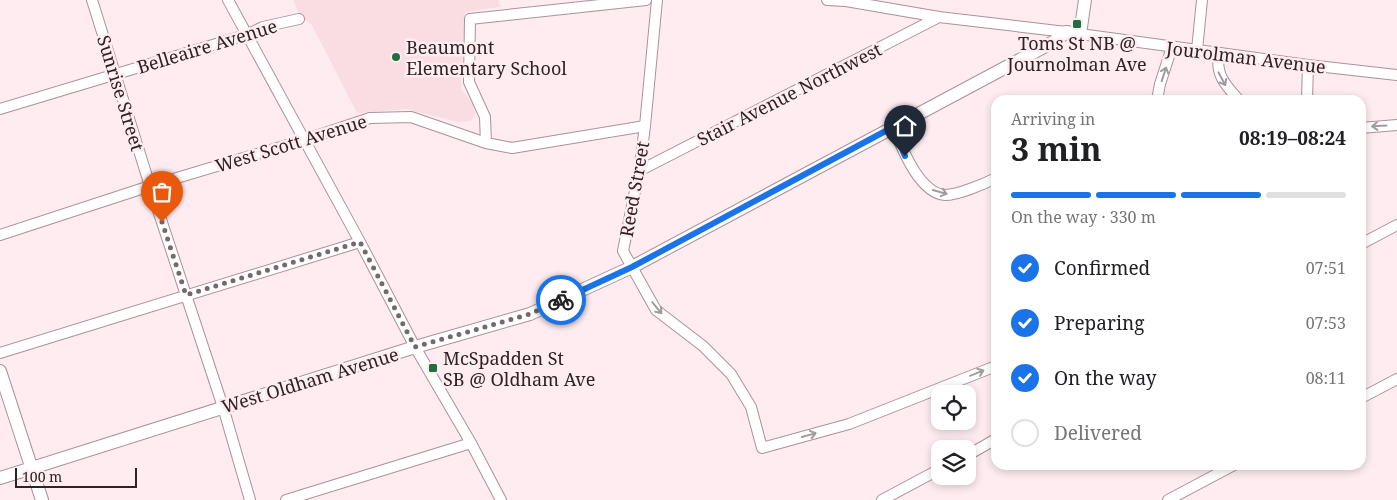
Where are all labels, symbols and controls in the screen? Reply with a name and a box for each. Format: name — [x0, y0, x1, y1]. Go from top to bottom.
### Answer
street label: Belleaire Avenue — [134, 13, 280, 79]
marker: Toms St NB @ Journolman Ave — [1071, 18, 1083, 30]
place label: Toms St NB @ Journolman Ave — [1006, 31, 1147, 76]
street label: Sunrise Street — [92, 32, 150, 154]
place label: Beaumont Elementary School — [406, 35, 567, 80]
street label: Jourolman Avenue — [1164, 35, 1327, 79]
street label: Stair Avenue Northwest — [693, 37, 885, 151]
marker: Beaumont Elementary School — [390, 51, 402, 63]
one-way arrow — [1159, 66, 1169, 82]
one-way arrow — [1218, 71, 1227, 86]
pin — [884, 105, 926, 156]
text: Arriving in — [1011, 108, 1095, 130]
street label: West Scott Avenue — [212, 109, 370, 177]
icon: home — [891, 112, 919, 140]
one-way arrow — [1371, 121, 1388, 131]
text: 08:19–08:24 — [1239, 125, 1346, 151]
text: 3 min — [1011, 127, 1102, 170]
street label: Reed Street — [614, 139, 654, 239]
pin — [141, 171, 183, 222]
icon: bag — [148, 178, 176, 206]
one-way arrow — [932, 187, 948, 197]
text: On the way · 330 m — [1011, 206, 1156, 228]
icon: check — [1011, 254, 1039, 282]
text: Confirmed — [1054, 255, 1150, 281]
text: 07:51 — [1306, 257, 1346, 279]
courier — [536, 275, 586, 325]
icon: bike — [547, 286, 575, 314]
one-way arrow — [651, 302, 662, 315]
icon: check — [1011, 309, 1039, 337]
text: Preparing — [1054, 310, 1144, 336]
text: 07:53 — [1306, 312, 1346, 334]
street label: West Oldham Avenue — [218, 342, 402, 418]
place label: McSpadden St SB @ Oldham Ave — [443, 346, 595, 391]
marker: McSpadden St SB @ Oldham Ave — [427, 362, 439, 374]
icon: check — [1011, 364, 1039, 392]
text: On the way — [1054, 365, 1157, 391]
text: 08:11 — [1306, 367, 1346, 389]
one-way arrow — [969, 368, 985, 377]
map controls — [931, 385, 976, 485]
button: locate — [931, 385, 976, 430]
text: Delivered — [1054, 420, 1142, 446]
one-way arrow — [800, 430, 816, 439]
button: layers — [931, 440, 976, 485]
scale bar — [15, 465, 138, 488]
text: 100 m — [22, 467, 62, 486]

